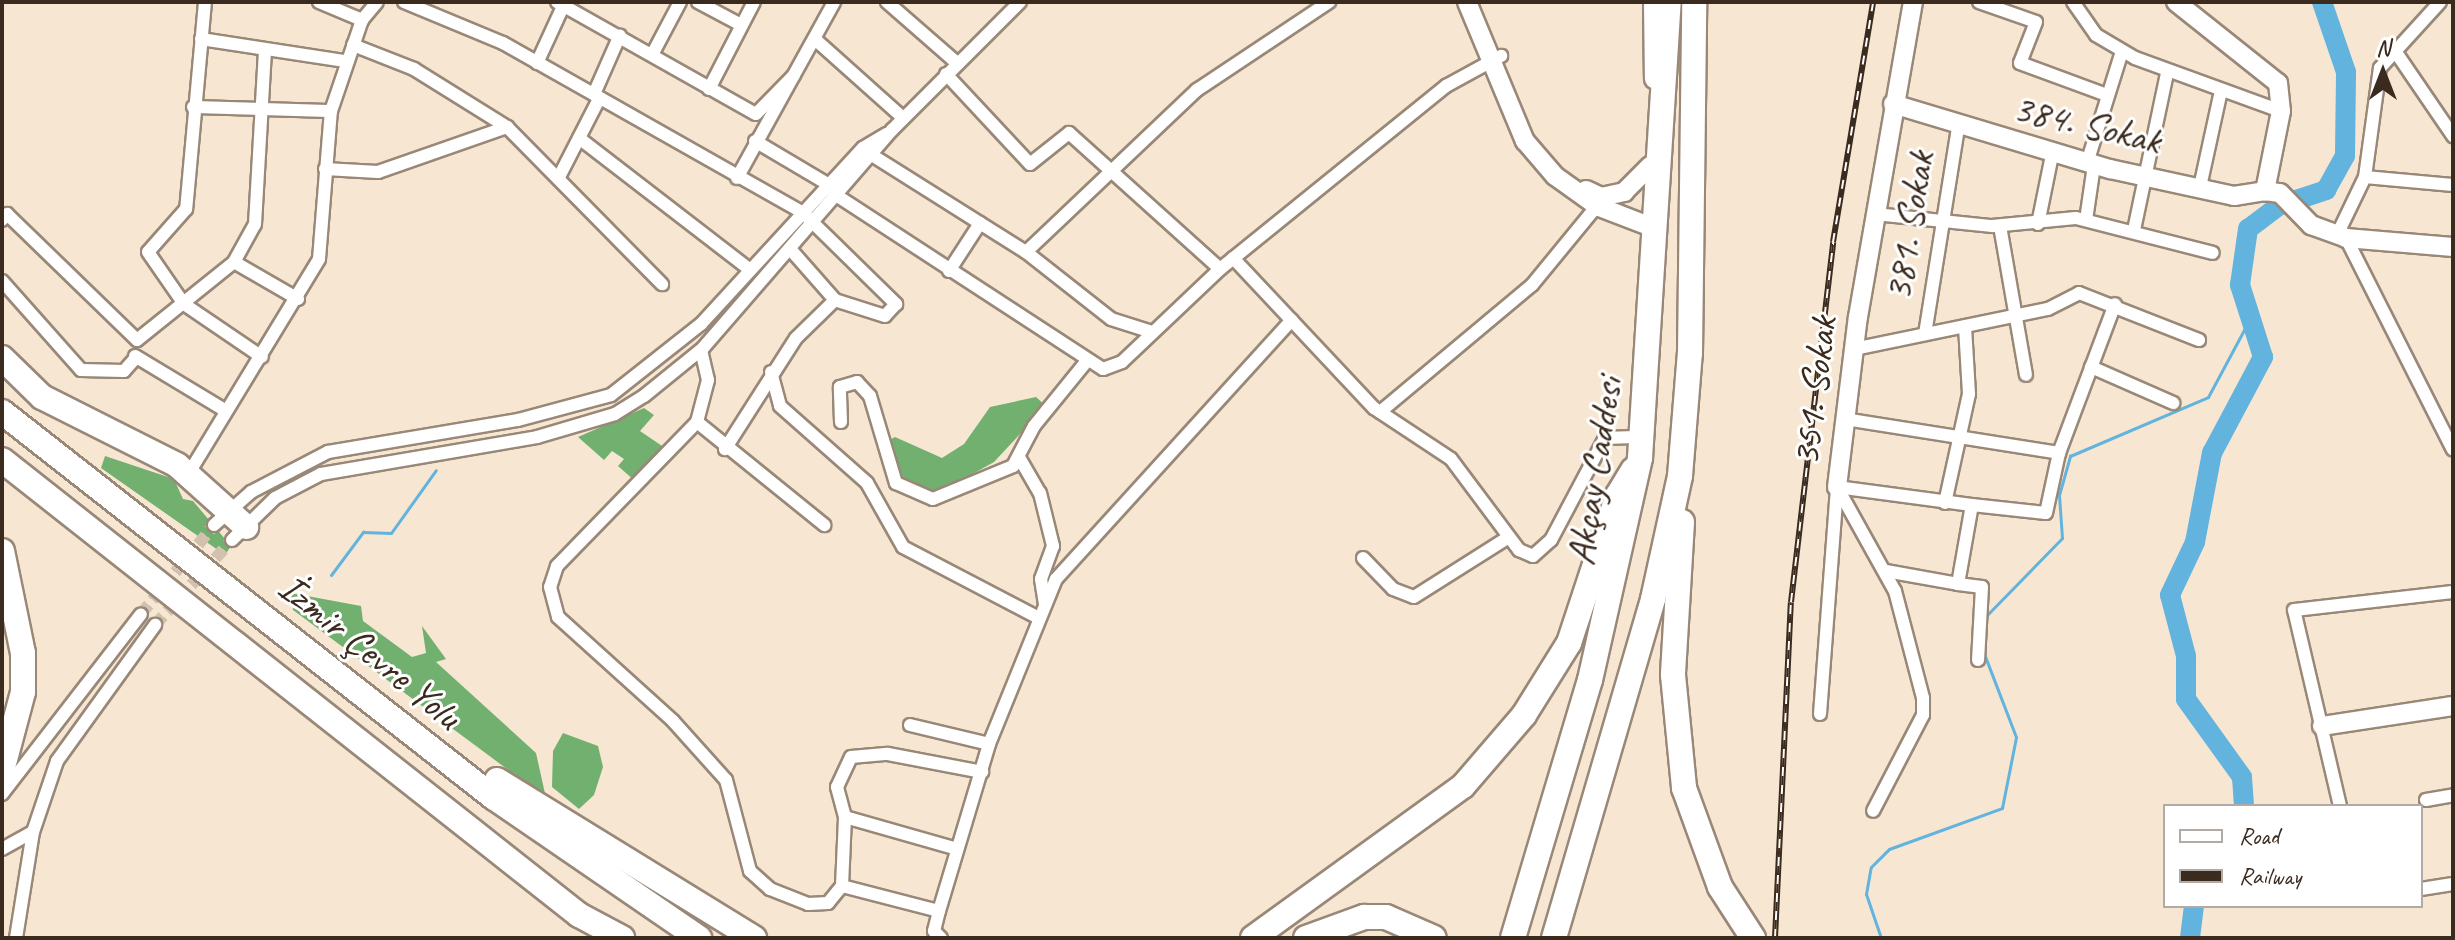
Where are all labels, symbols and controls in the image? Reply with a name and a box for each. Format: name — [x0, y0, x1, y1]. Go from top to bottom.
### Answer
north arrow — [2343, 32, 2423, 112]
text: N — [2376, 34, 2390, 62]
street label: 384. Sokak — [2009, 84, 2165, 164]
street label: 381. Sokak — [1874, 148, 1944, 304]
street label: 351. Sokak — [1781, 314, 1847, 468]
street label: Akçay Caddesi — [1555, 373, 1633, 569]
street label: İzmir Çevre Yolu — [269, 563, 471, 739]
legend — [2163, 804, 2423, 908]
text: Road — [2239, 821, 2279, 851]
text: Railway — [2239, 861, 2301, 891]

